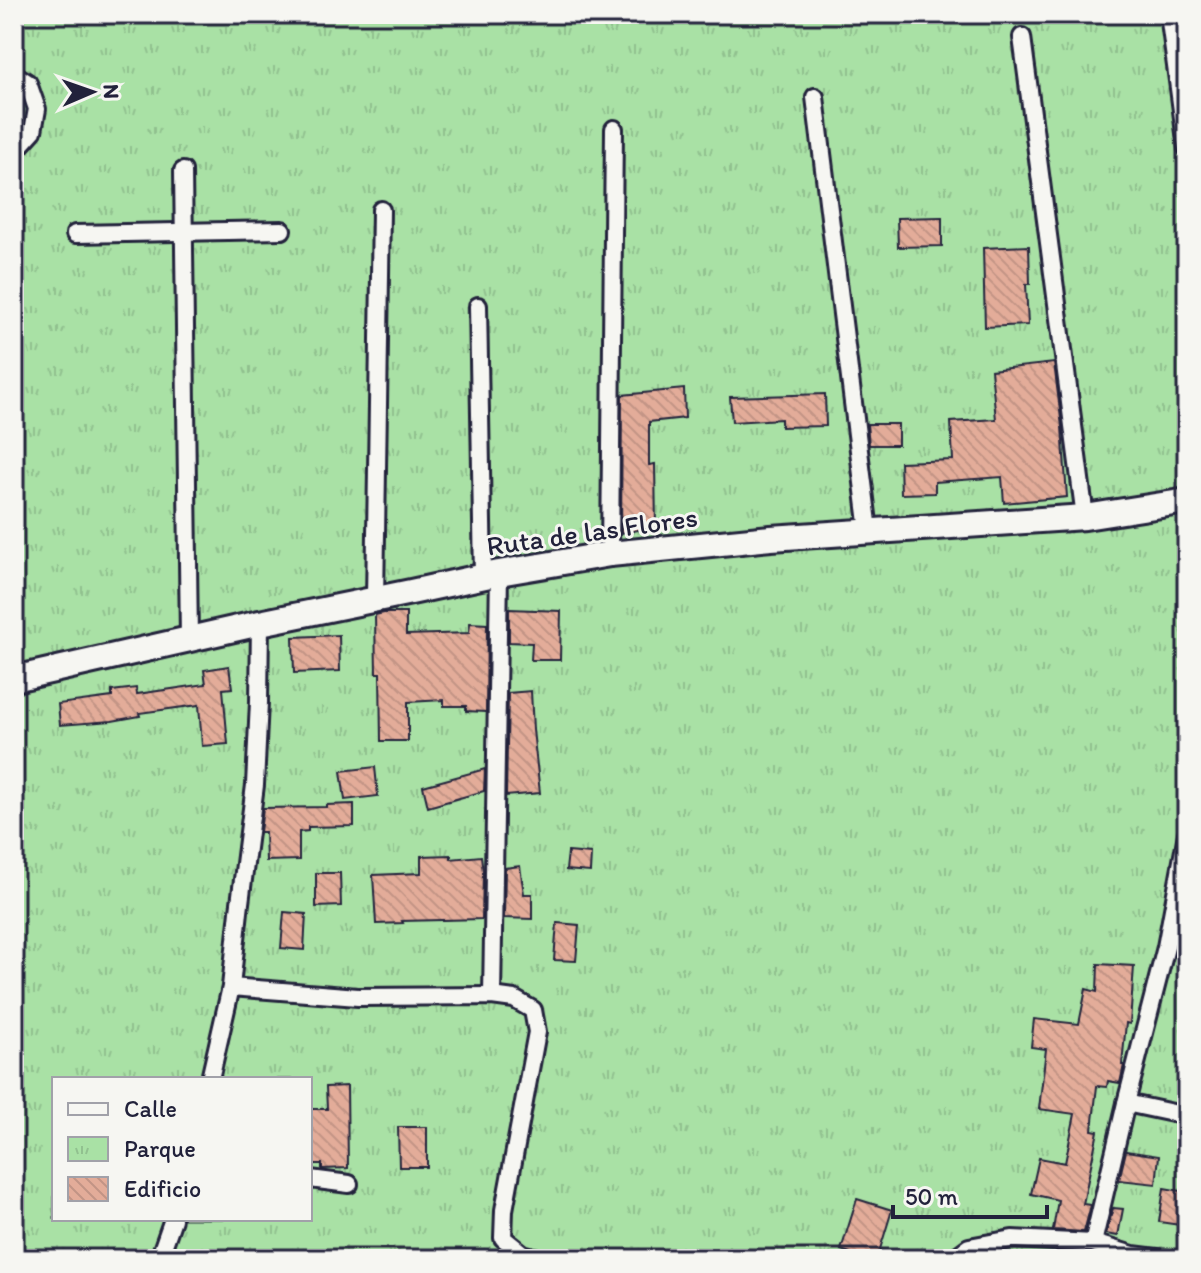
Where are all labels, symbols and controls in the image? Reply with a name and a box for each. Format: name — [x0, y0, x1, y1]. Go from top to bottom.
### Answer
north arrow — [52, 52, 132, 132]
text: N — [98, 83, 125, 99]
street label: Ruta de las Flores — [484, 499, 700, 563]
legend — [52, 1077, 312, 1221]
text: Calle — [124, 1094, 177, 1123]
text: Parque — [124, 1134, 196, 1163]
scale bar — [893, 1169, 1047, 1219]
text: Edificio — [124, 1174, 201, 1203]
text: 50 m — [905, 1182, 958, 1211]

